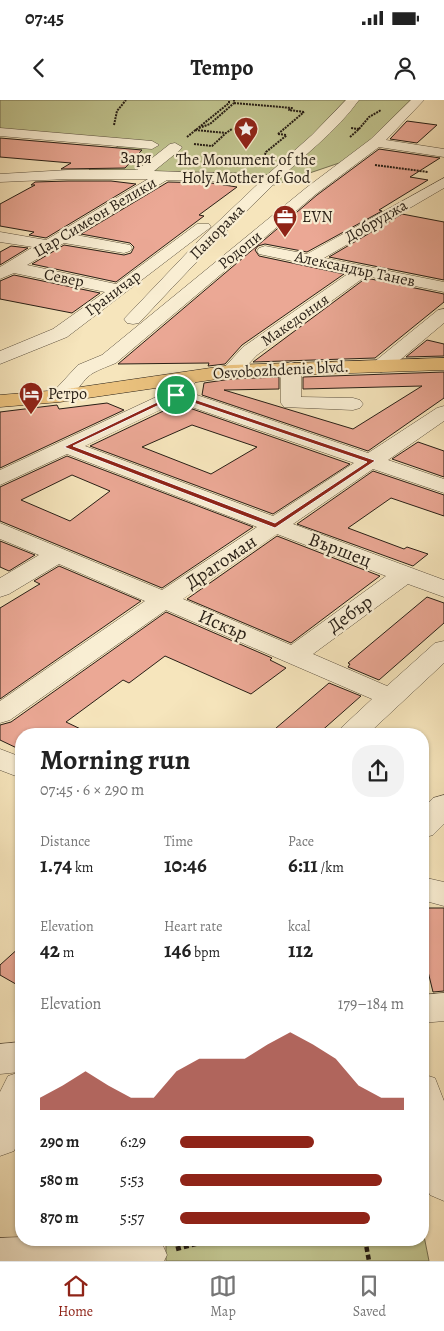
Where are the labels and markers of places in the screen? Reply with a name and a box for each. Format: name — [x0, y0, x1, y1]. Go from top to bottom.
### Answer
place icon: The Monument of the Holy Mother of God — [233, 116, 259, 150]
place label: The Monument of the Holy Mother of God — [176, 149, 316, 189]
office icon: EVN — [272, 204, 298, 238]
place label: EVN — [302, 206, 333, 228]
pin — [155, 374, 197, 416]
hotel icon: Ретро — [18, 381, 44, 415]
place label: Ретро — [48, 383, 87, 405]

